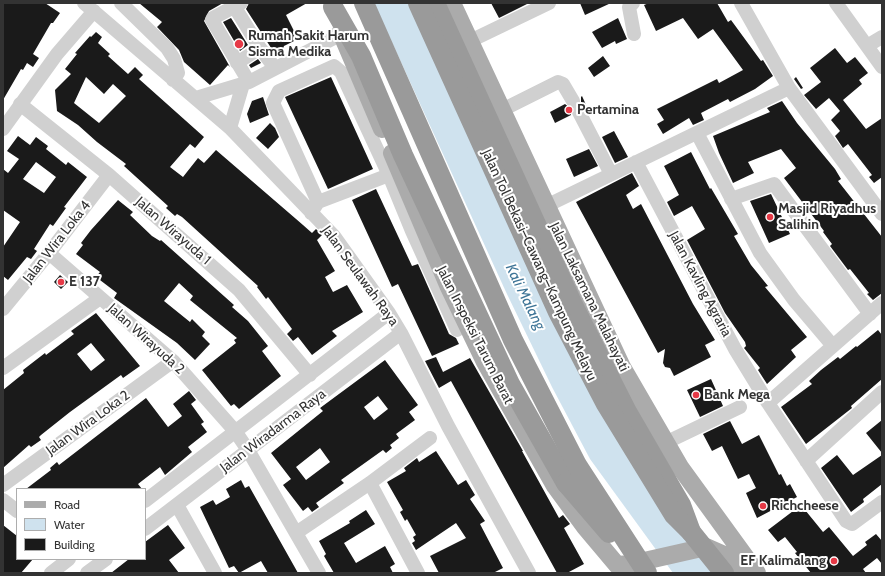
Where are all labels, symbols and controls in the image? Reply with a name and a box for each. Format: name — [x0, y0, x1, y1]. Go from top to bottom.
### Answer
place label: Rumah Sakit Harum Sisma Medika — [248, 28, 369, 60]
marker: Rumah Sakit Harum Sisma Medika — [233, 38, 245, 50]
place label: Pertamina — [577, 102, 639, 118]
marker: Pertamina — [564, 105, 574, 115]
street label: Jalan Tol Bekasi–Cawang–Kampung Melayu — [478, 147, 600, 383]
street label: Jalan Wirayuda 1 — [132, 194, 214, 268]
street label: Jalan Wira Loka 4 — [20, 197, 94, 287]
place label: Masjid Riyadhus Salihin — [778, 201, 876, 234]
marker: Masjid Riyadhus Salihin — [765, 212, 775, 222]
street label: Jalan Laksamana Malahayati — [546, 220, 632, 374]
street label: Jalan Seulawah Raya — [318, 223, 402, 329]
street label: Jalan Kavling Agraria — [665, 228, 735, 340]
water label: Kali Malang — [501, 261, 549, 333]
street label: Jalan Inspeksi Tarum Barat — [433, 263, 517, 407]
place label: E 137 — [69, 274, 100, 290]
marker: E 137 — [56, 277, 66, 287]
street label: Jalan Wirayuda 2 — [104, 300, 188, 378]
street label: Jalan Wiradarma Raya — [217, 386, 329, 476]
street label: Jalan Wira Loka 2 — [43, 387, 133, 459]
place label: Bank Mega — [704, 387, 770, 403]
marker: Bank Mega — [691, 390, 701, 400]
legend — [16, 488, 146, 560]
text: Road — [54, 497, 80, 512]
place label: Richcheese — [771, 498, 839, 514]
marker: Richcheese — [758, 501, 768, 511]
text: Water — [54, 517, 84, 532]
text: Building — [54, 537, 95, 552]
place label: EF Kalimalang — [740, 553, 826, 569]
marker: EF Kalimalang — [829, 556, 839, 566]

